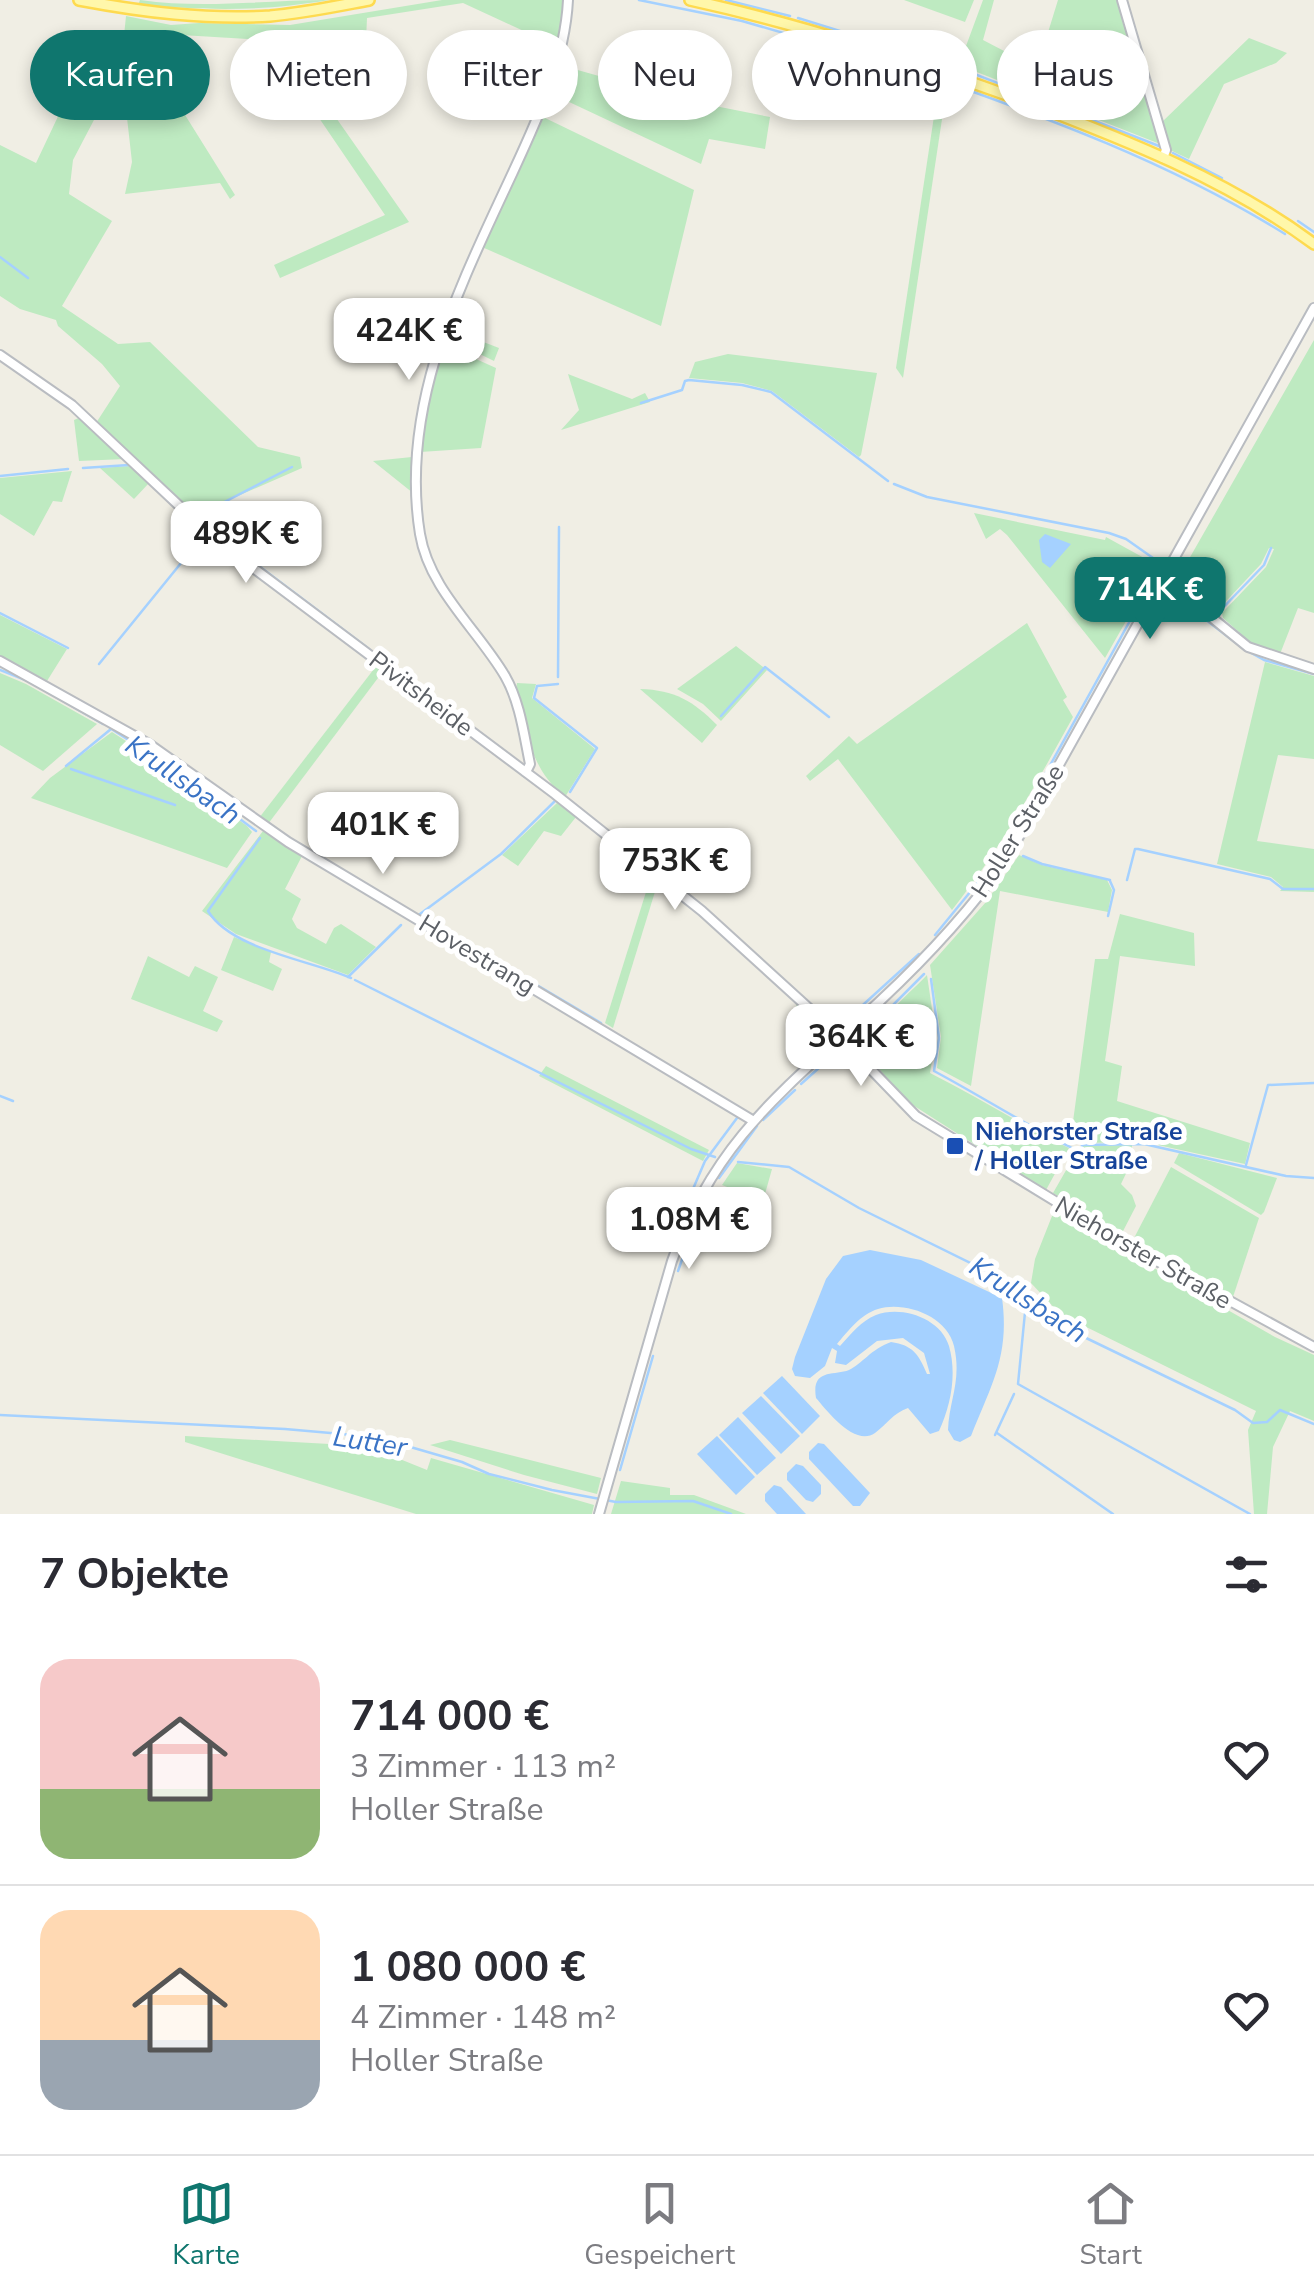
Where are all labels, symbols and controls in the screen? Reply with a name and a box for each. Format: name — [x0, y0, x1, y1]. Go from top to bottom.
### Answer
chip: Kaufen — [30, 30, 210, 120]
chip: Mieten — [230, 30, 407, 120]
chip: Filter — [427, 30, 578, 120]
chip: Neu — [598, 30, 732, 120]
chip: Wohnung — [752, 30, 977, 120]
chip: Haus — [997, 30, 1149, 120]
pin: 424K € — [328, 298, 490, 383]
text: 424K € — [356, 309, 462, 352]
pin: 489K € — [165, 501, 327, 586]
text: 489K € — [193, 512, 299, 555]
pin: 714K € — [1069, 557, 1231, 642]
text: 714K € — [1097, 568, 1203, 611]
street label: Pivitsheide — [362, 644, 480, 744]
water label: Krullsbach — [118, 726, 248, 834]
street label: Holler Straße — [964, 758, 1072, 904]
pin: 401K € — [302, 792, 464, 877]
text: 401K € — [330, 803, 436, 846]
pin: 753K € — [594, 828, 756, 913]
text: 753K € — [622, 839, 728, 882]
street label: Hovestrang — [412, 907, 542, 1003]
pin: 364K € — [780, 1004, 942, 1089]
text: 364K € — [808, 1015, 914, 1058]
place label: Niehorster Straße / Holler Straße — [974, 1115, 1182, 1178]
marker: Niehorster Straße / Holler Straße — [944, 1135, 966, 1157]
pin: 1.08M € — [597, 1187, 781, 1272]
street label: Niehorster Straße — [1049, 1189, 1237, 1317]
text: 1.08M € — [628, 1198, 750, 1241]
water label: Krullsbach — [962, 1248, 1094, 1352]
water label: Lutter — [330, 1417, 411, 1467]
text: 7 Objekte — [40, 1546, 229, 1603]
icon: filters — [1219, 1547, 1274, 1602]
text: 714 000 € — [350, 1688, 549, 1745]
icon: home — [120, 1699, 240, 1819]
icon: heart — [1219, 1732, 1274, 1787]
text: 3 Zimmer · 113 m² — [350, 1745, 616, 1788]
text: Holler Straße — [350, 1788, 543, 1831]
text: 1 080 000 € — [350, 1939, 586, 1996]
icon: home — [120, 1950, 240, 2070]
icon: heart — [1219, 1983, 1274, 2038]
text: 4 Zimmer · 148 m² — [350, 1996, 616, 2039]
text: Holler Straße — [350, 2039, 543, 2082]
tab: Karte — [172, 2176, 240, 2274]
tab: Gespeichert — [584, 2176, 735, 2274]
tab: Start — [1079, 2176, 1142, 2274]

